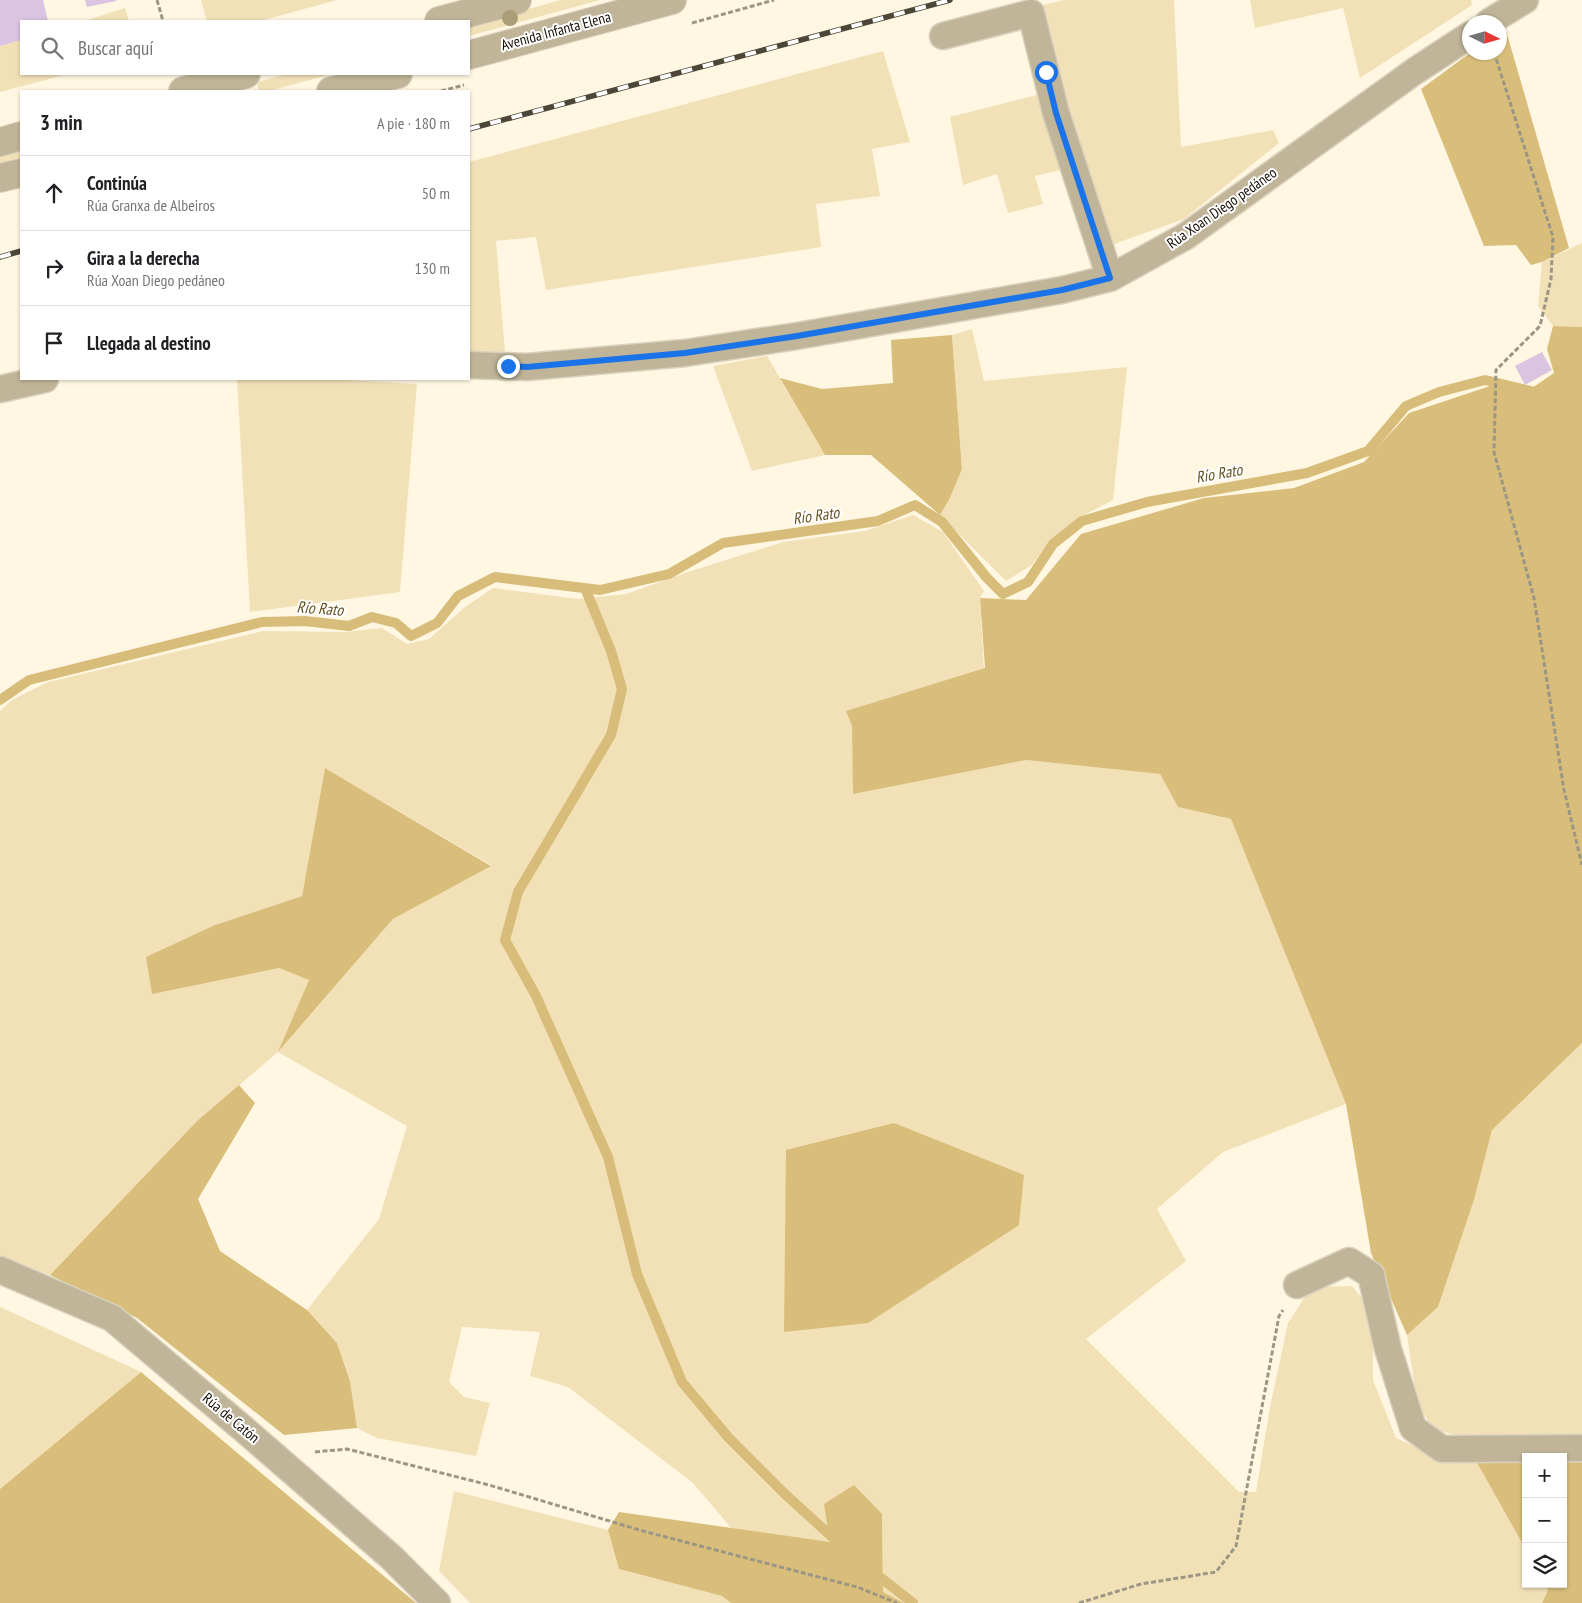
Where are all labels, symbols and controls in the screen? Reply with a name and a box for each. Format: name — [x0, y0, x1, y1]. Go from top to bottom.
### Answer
street label: Avenida Infanta Elena — [499, 7, 613, 54]
north arrow — [1462, 15, 1507, 60]
search box — [20, 20, 470, 75]
icon: search — [38, 34, 66, 62]
text: Buscar aquí — [78, 36, 153, 60]
route start — [1035, 61, 1058, 84]
text: 3 min — [40, 109, 82, 136]
text: A pie · 180 m — [377, 113, 450, 133]
street label: Rúa Xoan Diego pedáneo — [1163, 163, 1280, 252]
text: Continúa — [87, 171, 147, 195]
icon: ahead — [40, 179, 68, 207]
text: 50 m — [422, 183, 450, 203]
text: Rúa Granxa de Albeiros — [87, 195, 215, 215]
text: Gira a la derecha — [87, 246, 200, 270]
icon: right — [40, 254, 68, 282]
text: 130 m — [415, 258, 450, 278]
text: Rúa Xoan Diego pedáneo — [87, 270, 225, 290]
icon: arrive — [40, 329, 68, 357]
text: Llegada al destino — [87, 331, 211, 355]
route end — [497, 355, 520, 378]
water label: Río Rato — [1194, 459, 1245, 487]
water label: Río Rato — [791, 502, 842, 528]
water label: Río Rato — [296, 596, 345, 620]
street label: Rúa de Catón — [199, 1388, 264, 1447]
map controls — [1522, 1453, 1567, 1588]
button: + — [1522, 1453, 1567, 1498]
button: − — [1522, 1498, 1567, 1543]
button: layers — [1522, 1543, 1567, 1588]

